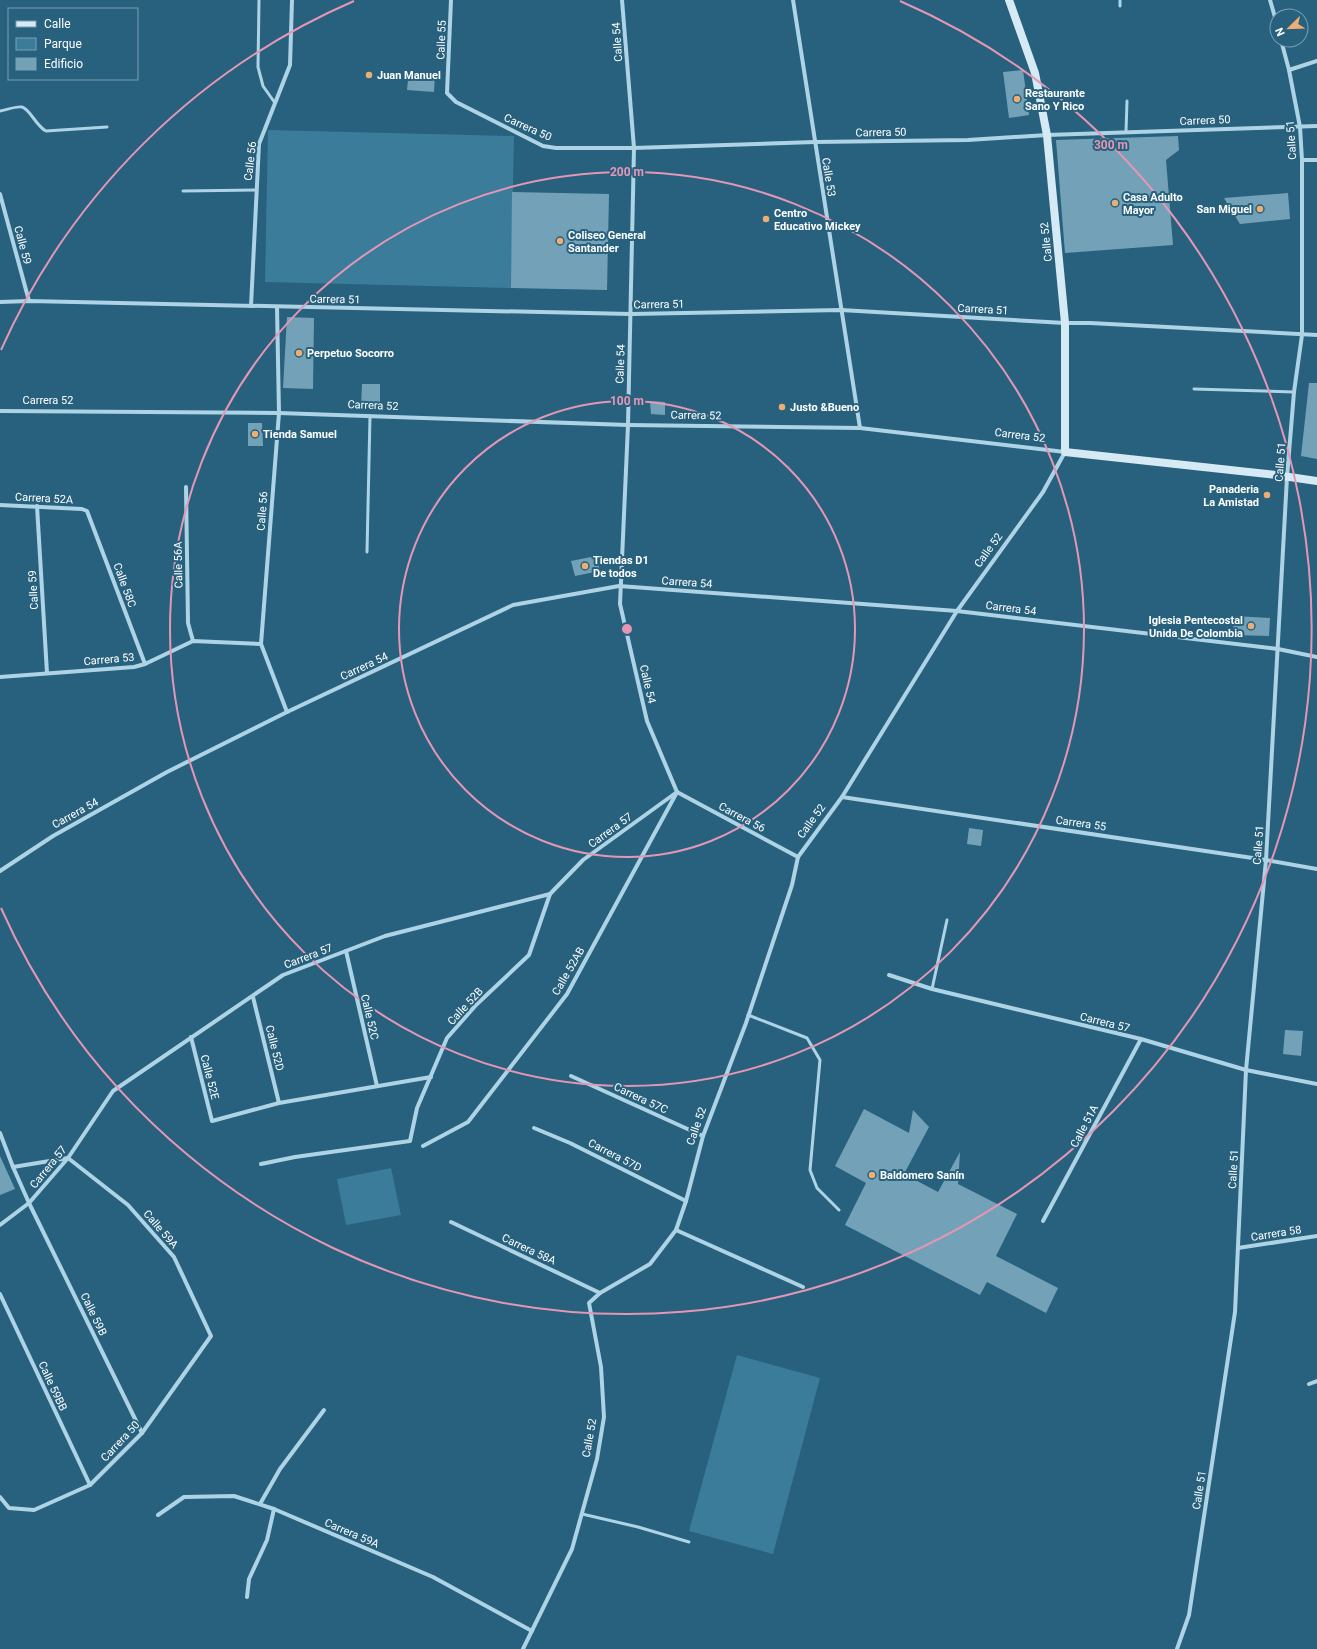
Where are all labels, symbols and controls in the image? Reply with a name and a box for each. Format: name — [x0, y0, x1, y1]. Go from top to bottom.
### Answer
legend — [8, 8, 138, 80]
north arrow — [1269, 8, 1309, 48]
text: Calle — [44, 17, 71, 31]
street label: Calle 55 — [434, 20, 449, 60]
street label: Calle 54 — [610, 22, 625, 62]
text: N — [1273, 25, 1288, 38]
text: Parque — [44, 37, 82, 51]
text: Edificio — [44, 57, 83, 71]
place label: Juan Manuel — [377, 69, 441, 82]
marker: Juan Manuel — [364, 70, 374, 80]
place label: Restaurante Sano Y Rico — [1025, 87, 1085, 113]
marker: Restaurante Sano Y Rico — [1012, 94, 1022, 104]
street label: Carrera 50 — [502, 111, 554, 144]
street label: Carrera 50 — [1179, 113, 1231, 128]
street label: Calle 51 — [1284, 120, 1299, 160]
street label: Carrera 50 — [855, 126, 907, 139]
text: 300 m — [1094, 138, 1128, 152]
street label: Calle 56 — [242, 141, 259, 181]
street label: Calle 53 — [819, 157, 838, 198]
text: 200 m — [610, 165, 644, 179]
place label: Casa Adulto Mayor — [1123, 191, 1183, 217]
marker: Casa Adulto Mayor — [1110, 198, 1120, 208]
place label: San Miguel — [1197, 203, 1252, 216]
marker: San Miguel — [1255, 204, 1265, 214]
place label: Centro Educativo Mickey — [774, 207, 861, 233]
marker: Centro Educativo Mickey — [761, 214, 771, 224]
street label: Calle 52 — [1038, 222, 1055, 262]
street label: Calle 59 — [11, 224, 34, 266]
place label: Coliseo General Santander — [568, 229, 646, 255]
marker: Coliseo General Santander — [555, 236, 565, 246]
street label: Carrera 51 — [309, 293, 361, 306]
street label: Carrera 51 — [633, 298, 685, 311]
street label: Carrera 51 — [957, 302, 1009, 317]
street label: Calle 54 — [613, 344, 628, 384]
place label: Perpetuo Socorro — [307, 347, 394, 360]
marker: Perpetuo Socorro — [294, 348, 304, 358]
street label: Carrera 52 — [23, 394, 73, 407]
text: 100 m — [610, 394, 644, 408]
street label: Carrera 52 — [347, 398, 399, 413]
place label: Justo &Bueno — [790, 401, 859, 414]
marker: Justo &Bueno — [777, 402, 787, 412]
street label: Carrera 52 — [670, 409, 722, 422]
street label: Carrera 52 — [994, 426, 1046, 445]
place label: Tienda Samuel — [263, 428, 337, 441]
marker: Tienda Samuel — [250, 429, 260, 439]
street label: Calle 51 — [1273, 442, 1288, 482]
place label: Panaderia La Amistad — [1203, 483, 1259, 509]
street label: Carrera 52A — [15, 490, 74, 507]
marker: Panaderia La Amistad — [1262, 490, 1272, 500]
street label: Calle 56 — [255, 491, 270, 531]
street label: Calle 52 — [972, 531, 1005, 570]
street label: Calle 56A — [172, 541, 185, 588]
place label: Tiendas D1 De todos — [593, 554, 649, 580]
street label: Calle 58C — [110, 561, 139, 609]
marker: Tiendas D1 De todos — [580, 561, 590, 571]
street label: Calle 59 — [26, 570, 41, 610]
street label: Carrera 54 — [661, 574, 713, 591]
street label: Carrera 54 — [985, 599, 1037, 618]
place label: Iglesia Pentecostal Unida De Colombia — [1149, 614, 1243, 640]
marker: Iglesia Pentecostal Unida De Colombia — [1246, 621, 1256, 631]
centre of rings — [620, 622, 634, 636]
street label: Carrera 54 — [338, 650, 390, 683]
street label: Carrera 53 — [83, 651, 135, 668]
street label: Calle 54 — [637, 663, 658, 705]
street label: Carrera 54 — [50, 795, 101, 831]
street label: Carrera 56 — [716, 800, 767, 835]
street label: Calle 52 — [795, 802, 828, 841]
street label: Carrera 57 — [586, 810, 635, 851]
street label: Carrera 55 — [1055, 814, 1107, 833]
street label: Calle 51 — [1251, 825, 1266, 865]
street label: Carrera 57 — [282, 941, 334, 972]
street label: Calle 52AB — [549, 945, 587, 998]
street label: Calle 52B — [445, 985, 486, 1028]
street label: Calle 52C — [358, 993, 381, 1041]
street label: Carrera 57 — [1079, 1010, 1131, 1035]
street label: Calle 52D — [263, 1024, 286, 1072]
street label: Calle 52E — [198, 1053, 221, 1101]
street label: Carrera 57C — [612, 1080, 670, 1117]
street label: Calle 51A — [1068, 1102, 1102, 1150]
street label: Calle 52 — [684, 1105, 709, 1147]
street label: Carrera 57D — [586, 1136, 644, 1174]
street label: Carrera 57 — [27, 1143, 69, 1191]
street label: Calle 51 — [1226, 1149, 1241, 1189]
place label: Baldomero Sanín — [880, 1169, 965, 1182]
marker: Baldomero Sanín — [867, 1170, 877, 1180]
street label: Calle 59A — [140, 1207, 181, 1252]
street label: Carrera 58 — [1250, 1223, 1302, 1244]
street label: Carrera 58A — [500, 1231, 559, 1268]
street label: Calle 59B — [78, 1291, 110, 1338]
street label: Calle 59BB — [35, 1359, 70, 1413]
street label: Carrera 50 — [98, 1418, 142, 1464]
street label: Calle 52 — [580, 1418, 599, 1459]
street label: Calle 51 — [1190, 1470, 1209, 1511]
street label: Carrera 59A — [323, 1516, 382, 1551]

